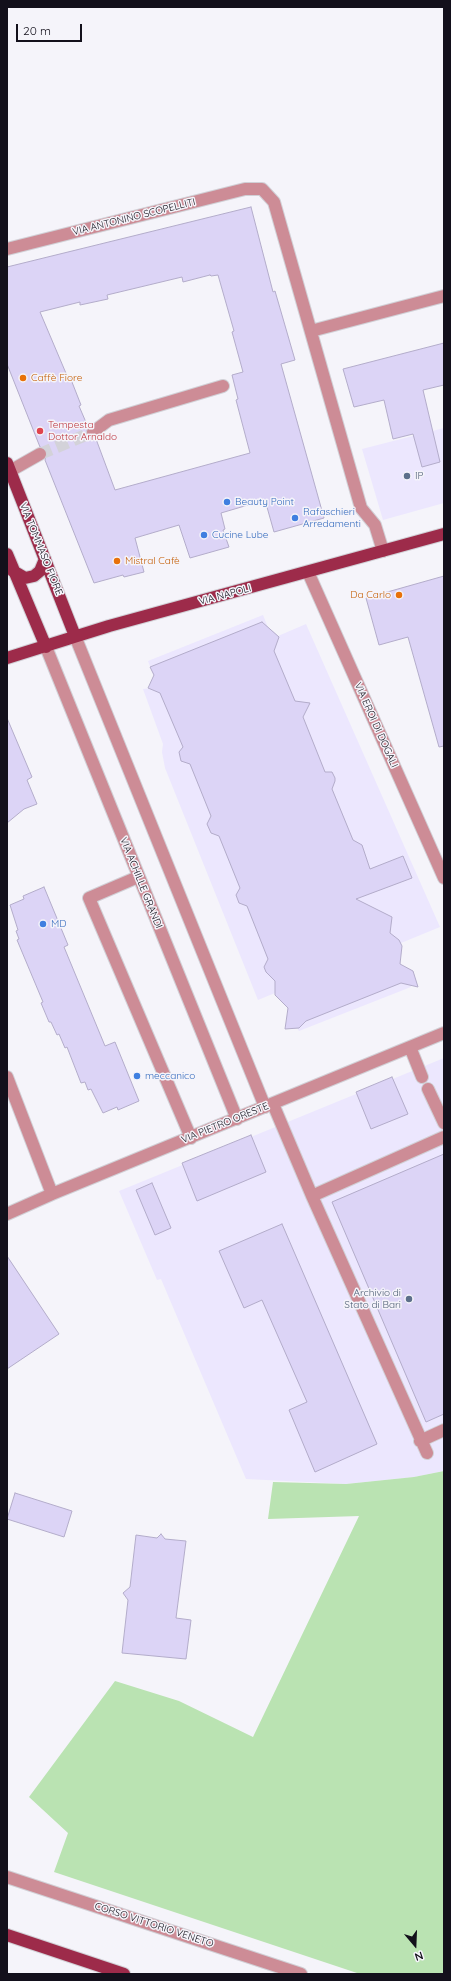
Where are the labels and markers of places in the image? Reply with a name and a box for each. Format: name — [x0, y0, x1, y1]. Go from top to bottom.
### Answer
place label: Caffè Fiore — [31, 372, 82, 384]
marker: Caffè Fiore — [18, 373, 28, 383]
place label: Tempesta Dottor Arnaldo — [48, 419, 117, 442]
marker: Tempesta Dottor Arnaldo — [35, 426, 45, 436]
place label: IP — [415, 470, 423, 482]
marker: IP — [402, 471, 412, 481]
place label: Beauty Point — [235, 496, 294, 508]
marker: Beauty Point — [222, 497, 232, 507]
place label: Rafaschieri Arredamenti — [303, 506, 361, 530]
marker: Rafaschieri Arredamenti — [290, 513, 300, 523]
place label: Cucine Lube — [212, 529, 268, 541]
marker: Cucine Lube — [199, 530, 209, 540]
place label: Mistral Cafè — [125, 555, 180, 567]
marker: Mistral Cafè — [112, 556, 122, 566]
place label: Da Carlo — [350, 589, 391, 601]
marker: Da Carlo — [394, 590, 404, 600]
place label: MD — [51, 918, 66, 930]
marker: MD — [38, 919, 48, 929]
place label: meccanico — [145, 1070, 195, 1082]
marker: meccanico — [132, 1071, 142, 1081]
place label: Archivio di Stato di Bari — [344, 1287, 401, 1310]
marker: Archivio di Stato di Bari — [404, 1294, 414, 1304]

